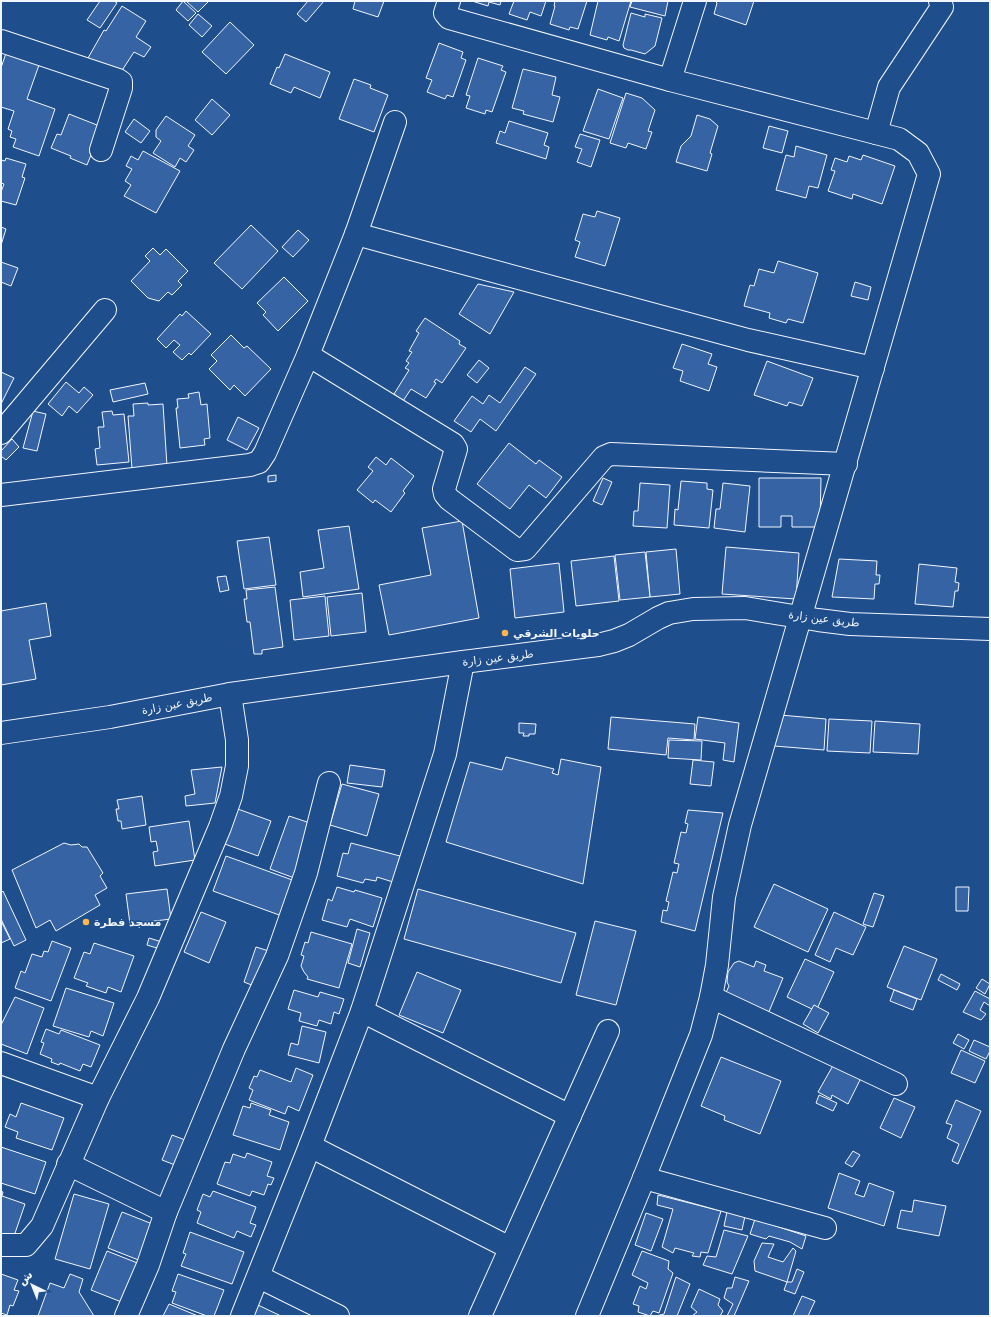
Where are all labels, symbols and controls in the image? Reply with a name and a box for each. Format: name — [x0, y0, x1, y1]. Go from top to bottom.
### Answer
street label: طريق عين زارة — [787, 608, 861, 631]
place label: حلويات الشرقي — [513, 627, 600, 640]
marker: حلويات الشرقي — [500, 628, 510, 638]
street label: طريق عين زارة — [462, 647, 535, 670]
street label: طريق عين زارة — [141, 691, 214, 718]
place label: مسجد فطرة — [94, 916, 161, 929]
marker: مسجد فطرة — [81, 917, 91, 927]
north arrow — [12, 1265, 52, 1305]
text: ش — [16, 1268, 36, 1288]

